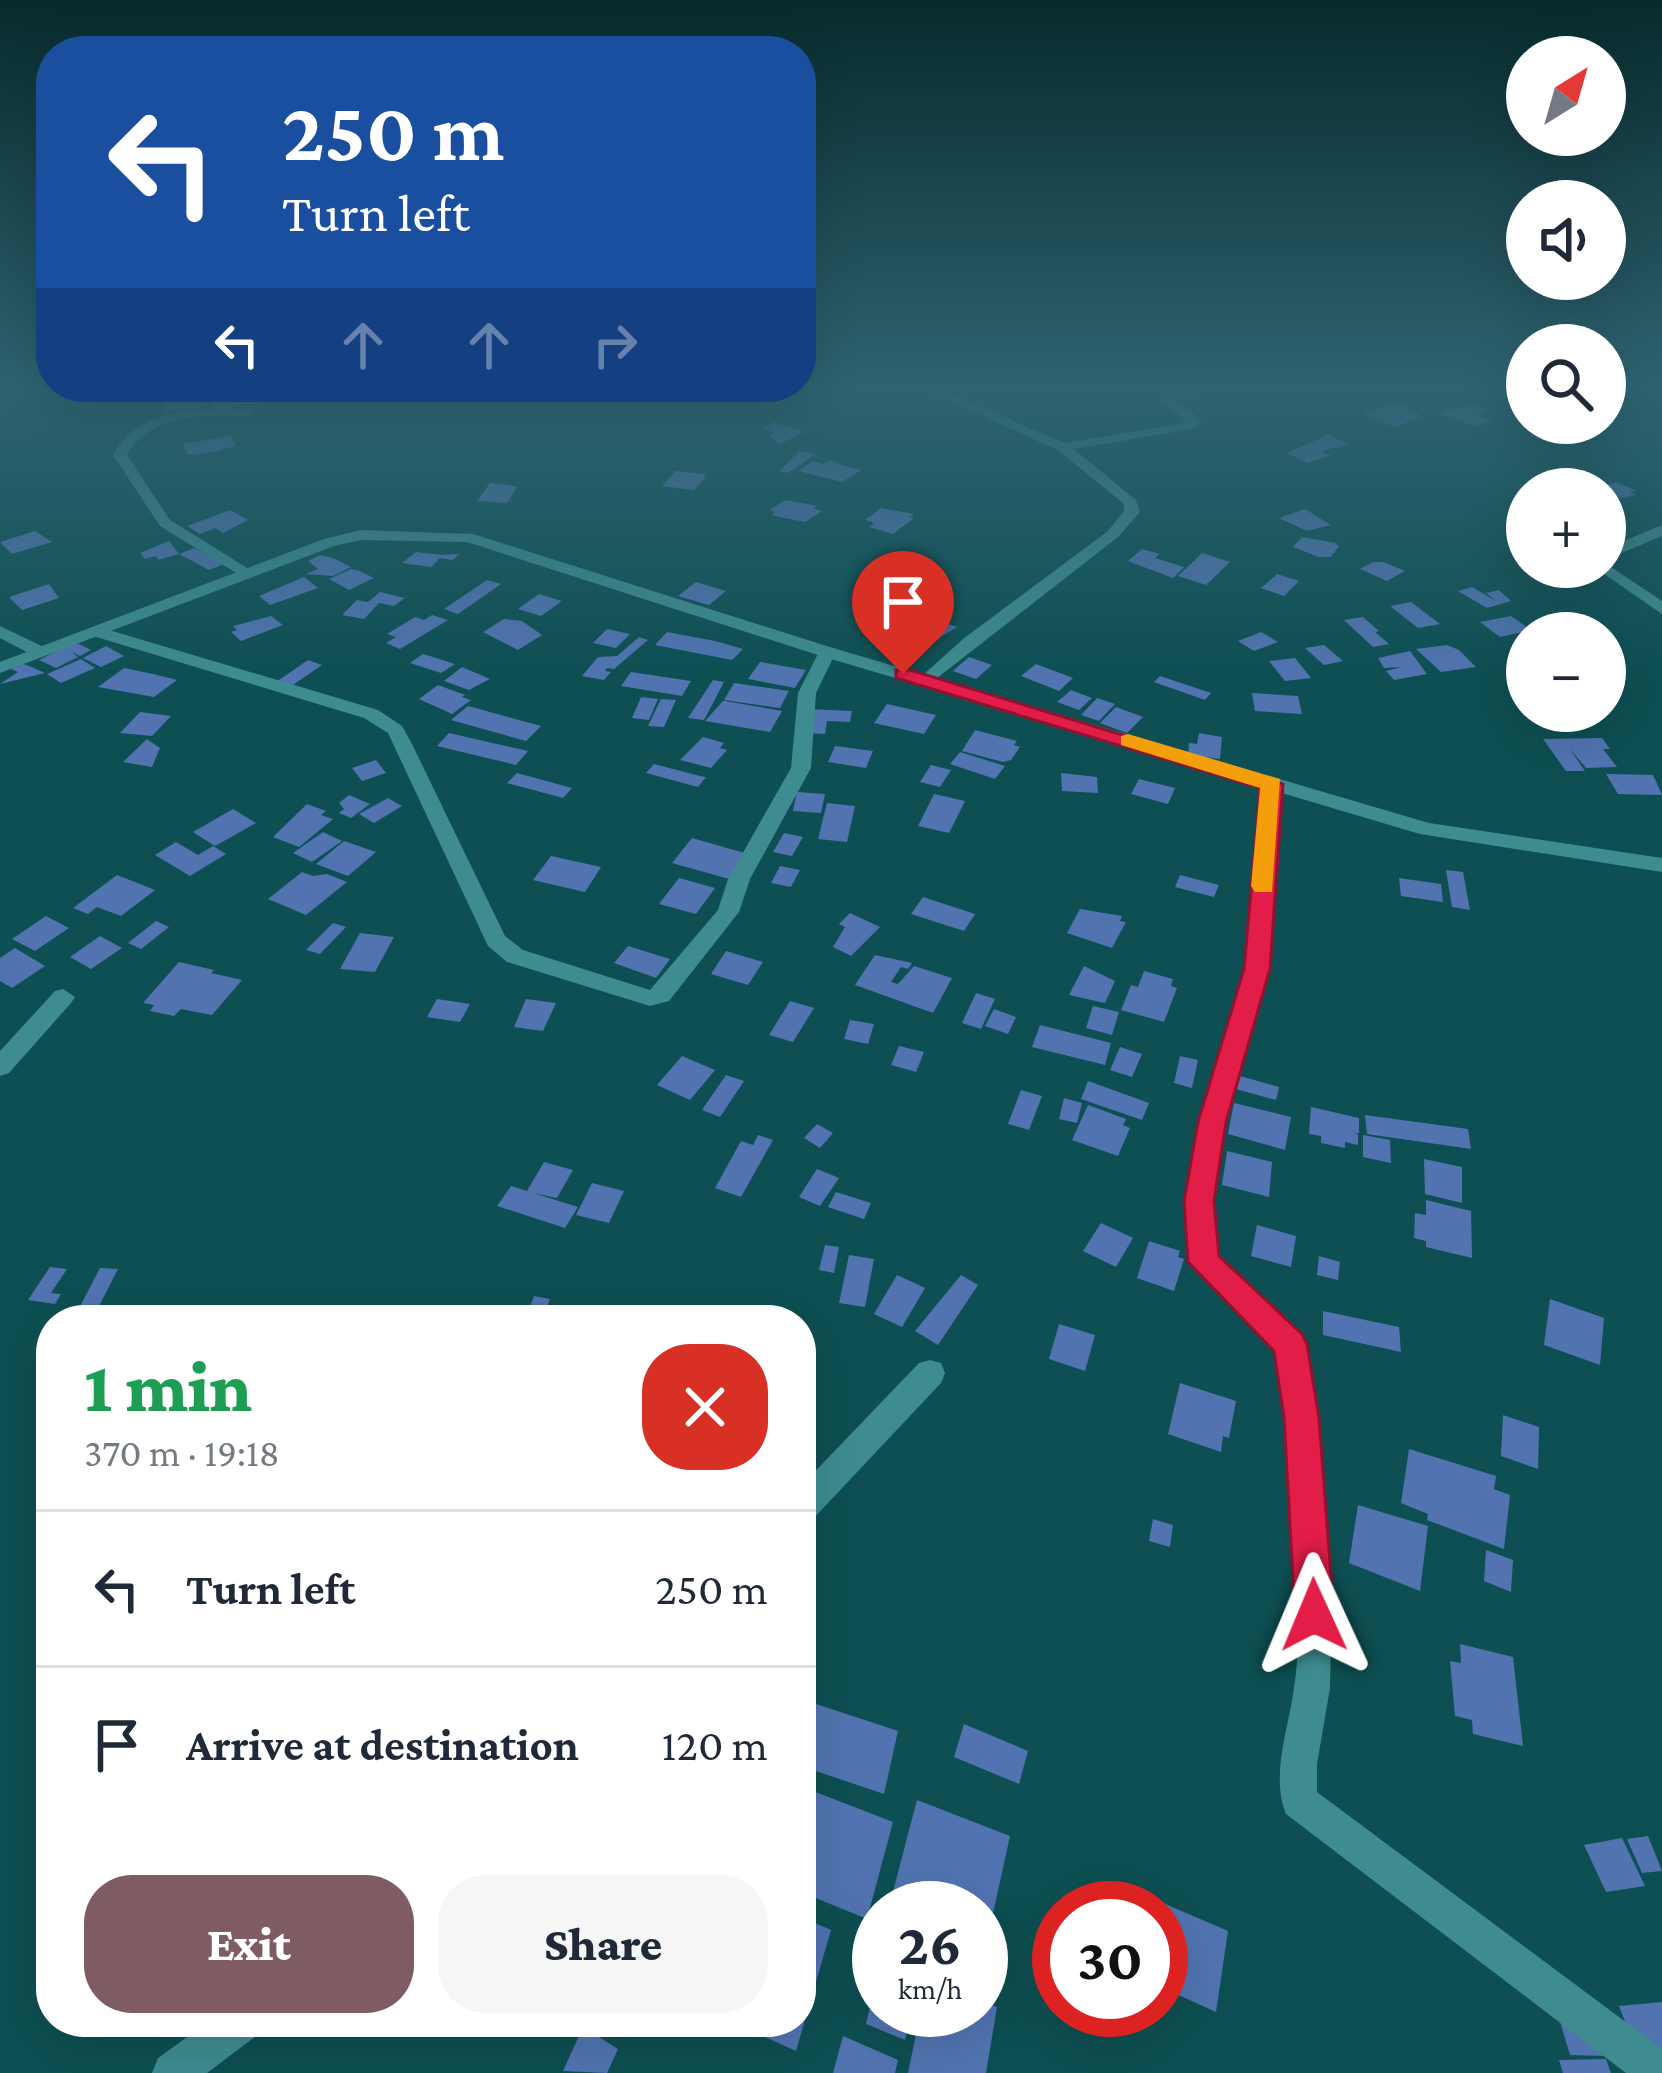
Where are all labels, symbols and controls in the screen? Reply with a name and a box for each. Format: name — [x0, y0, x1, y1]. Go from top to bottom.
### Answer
north arrow — [1506, 36, 1626, 156]
map controls — [1506, 36, 1626, 732]
icon: left — [84, 84, 240, 240]
text: 250 m — [282, 85, 504, 178]
button: sound — [1506, 180, 1626, 300]
text: Turn left — [282, 183, 470, 243]
icon: left — [204, 312, 270, 378]
icon: ahead — [330, 312, 396, 378]
icon: ahead — [456, 312, 522, 378]
icon: right — [582, 312, 648, 378]
button: search — [1506, 324, 1626, 444]
button: + — [1506, 468, 1626, 588]
pin — [852, 551, 954, 674]
icon: arrive — [870, 569, 936, 635]
button: − — [1506, 612, 1626, 732]
button: close — [642, 1344, 768, 1470]
text: 1 min — [84, 1346, 252, 1426]
text: 370 m · 19:18 — [84, 1431, 280, 1474]
position arrow — [1251, 1552, 1377, 1678]
icon: left — [84, 1556, 150, 1622]
text: Turn left — [186, 1564, 355, 1614]
text: 250 m — [655, 1564, 768, 1614]
icon: arrive — [84, 1712, 150, 1778]
text: Arrive at destination — [186, 1720, 579, 1770]
text: 120 m — [662, 1720, 768, 1770]
button: Exit — [84, 1875, 414, 2013]
button: Share — [438, 1875, 768, 2013]
speed limit sign: 30 — [1032, 1881, 1188, 2037]
text: 26 — [898, 1910, 962, 1977]
text: km/h — [898, 1972, 962, 2005]

